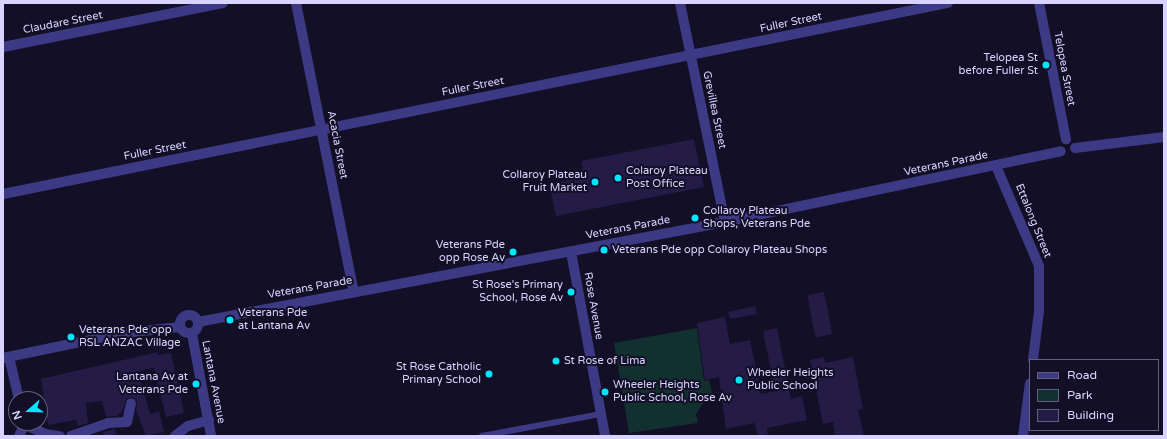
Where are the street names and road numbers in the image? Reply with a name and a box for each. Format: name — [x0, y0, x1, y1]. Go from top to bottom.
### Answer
street label: Claudare Street — [22, 9, 104, 37]
street label: Fuller Street — [759, 10, 823, 36]
street label: Telopea Street — [1050, 31, 1078, 107]
street label: Grevillea Street — [699, 70, 729, 150]
street label: Fuller Street — [441, 74, 505, 100]
street label: Acacia Street — [324, 110, 350, 180]
street label: Fuller Street — [123, 138, 187, 164]
street label: Veterans Parade — [903, 149, 989, 179]
street label: Ettalong Street — [1012, 182, 1054, 260]
street label: Veterans Parade — [585, 213, 671, 243]
street label: Rose Avenue — [581, 271, 605, 341]
street label: Veterans Parade — [267, 274, 353, 302]
street label: Lantana Avenue — [198, 339, 228, 425]

